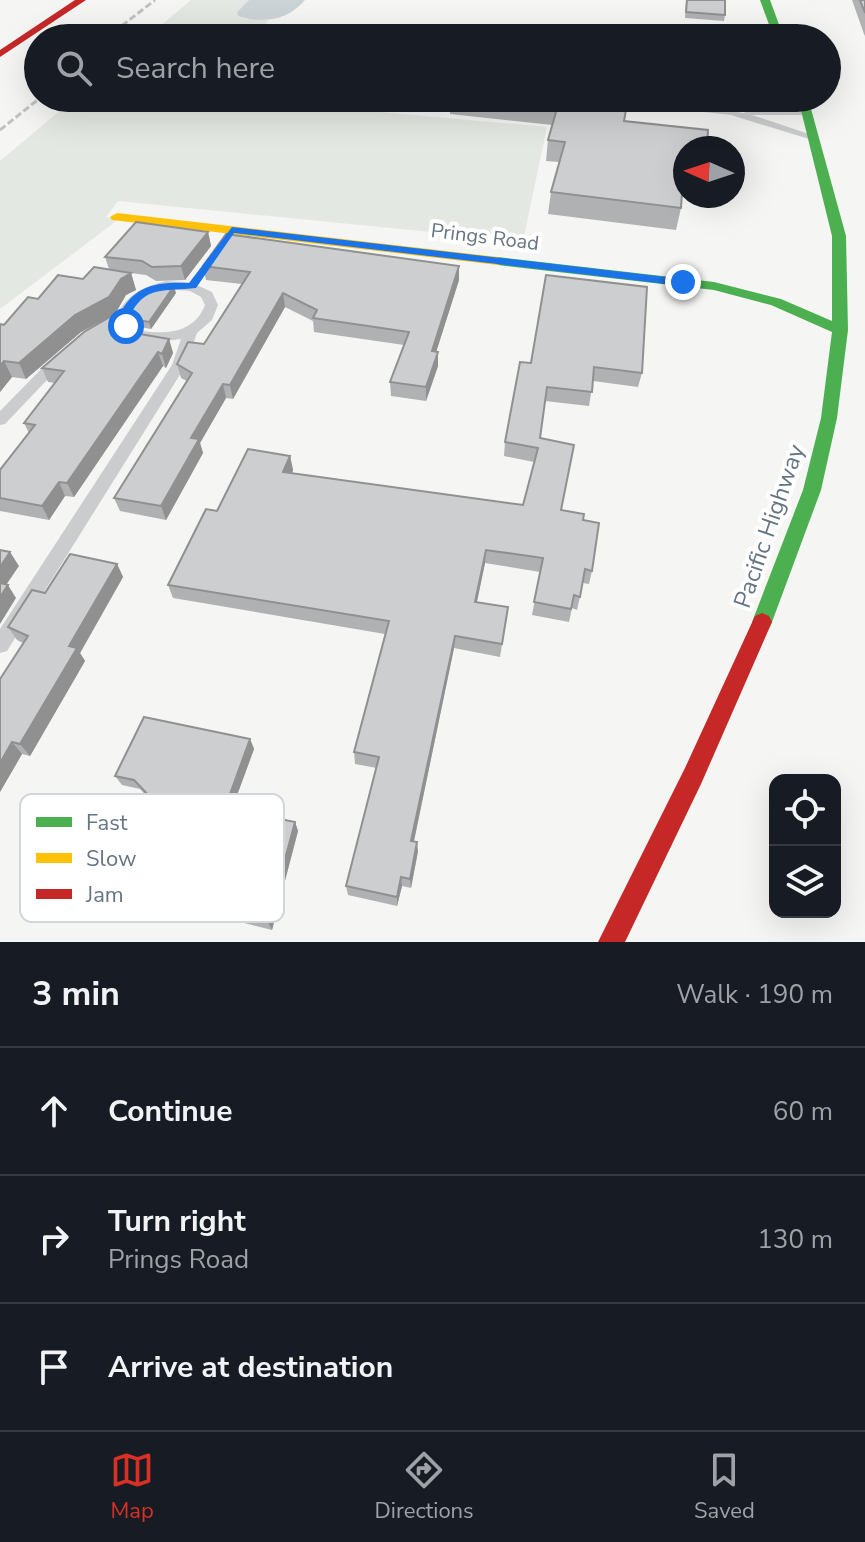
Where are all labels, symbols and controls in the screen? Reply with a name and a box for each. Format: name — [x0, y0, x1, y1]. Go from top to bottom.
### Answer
search box — [24, 24, 841, 112]
icon: search — [52, 46, 96, 90]
text: Search here — [116, 48, 275, 89]
north arrow — [673, 136, 745, 208]
street label: Prings Road — [429, 217, 541, 257]
route end — [665, 264, 701, 300]
route start — [108, 308, 144, 344]
street label: Pacific Highway — [726, 439, 812, 612]
map controls — [769, 774, 841, 918]
button: locate — [769, 774, 841, 846]
legend — [20, 794, 284, 922]
text: Fast — [86, 808, 128, 838]
text: Slow — [86, 844, 137, 874]
button: layers — [769, 846, 841, 918]
text: Jam — [85, 880, 124, 910]
text: 3 min — [32, 971, 120, 1017]
text: Walk · 190 m — [676, 977, 833, 1012]
icon: ahead — [32, 1089, 76, 1133]
text: Continue — [108, 1091, 233, 1132]
text: 60 m — [773, 1094, 833, 1129]
text: Turn right — [108, 1201, 246, 1242]
icon: right — [32, 1217, 76, 1261]
text: 130 m — [757, 1222, 833, 1257]
text: Prings Road — [108, 1242, 249, 1277]
icon: arrive — [32, 1345, 76, 1389]
text: Arrive at destination — [108, 1347, 393, 1388]
tab: Map — [110, 1448, 154, 1526]
tab: Directions — [375, 1448, 474, 1526]
tab: Saved — [694, 1448, 755, 1526]

